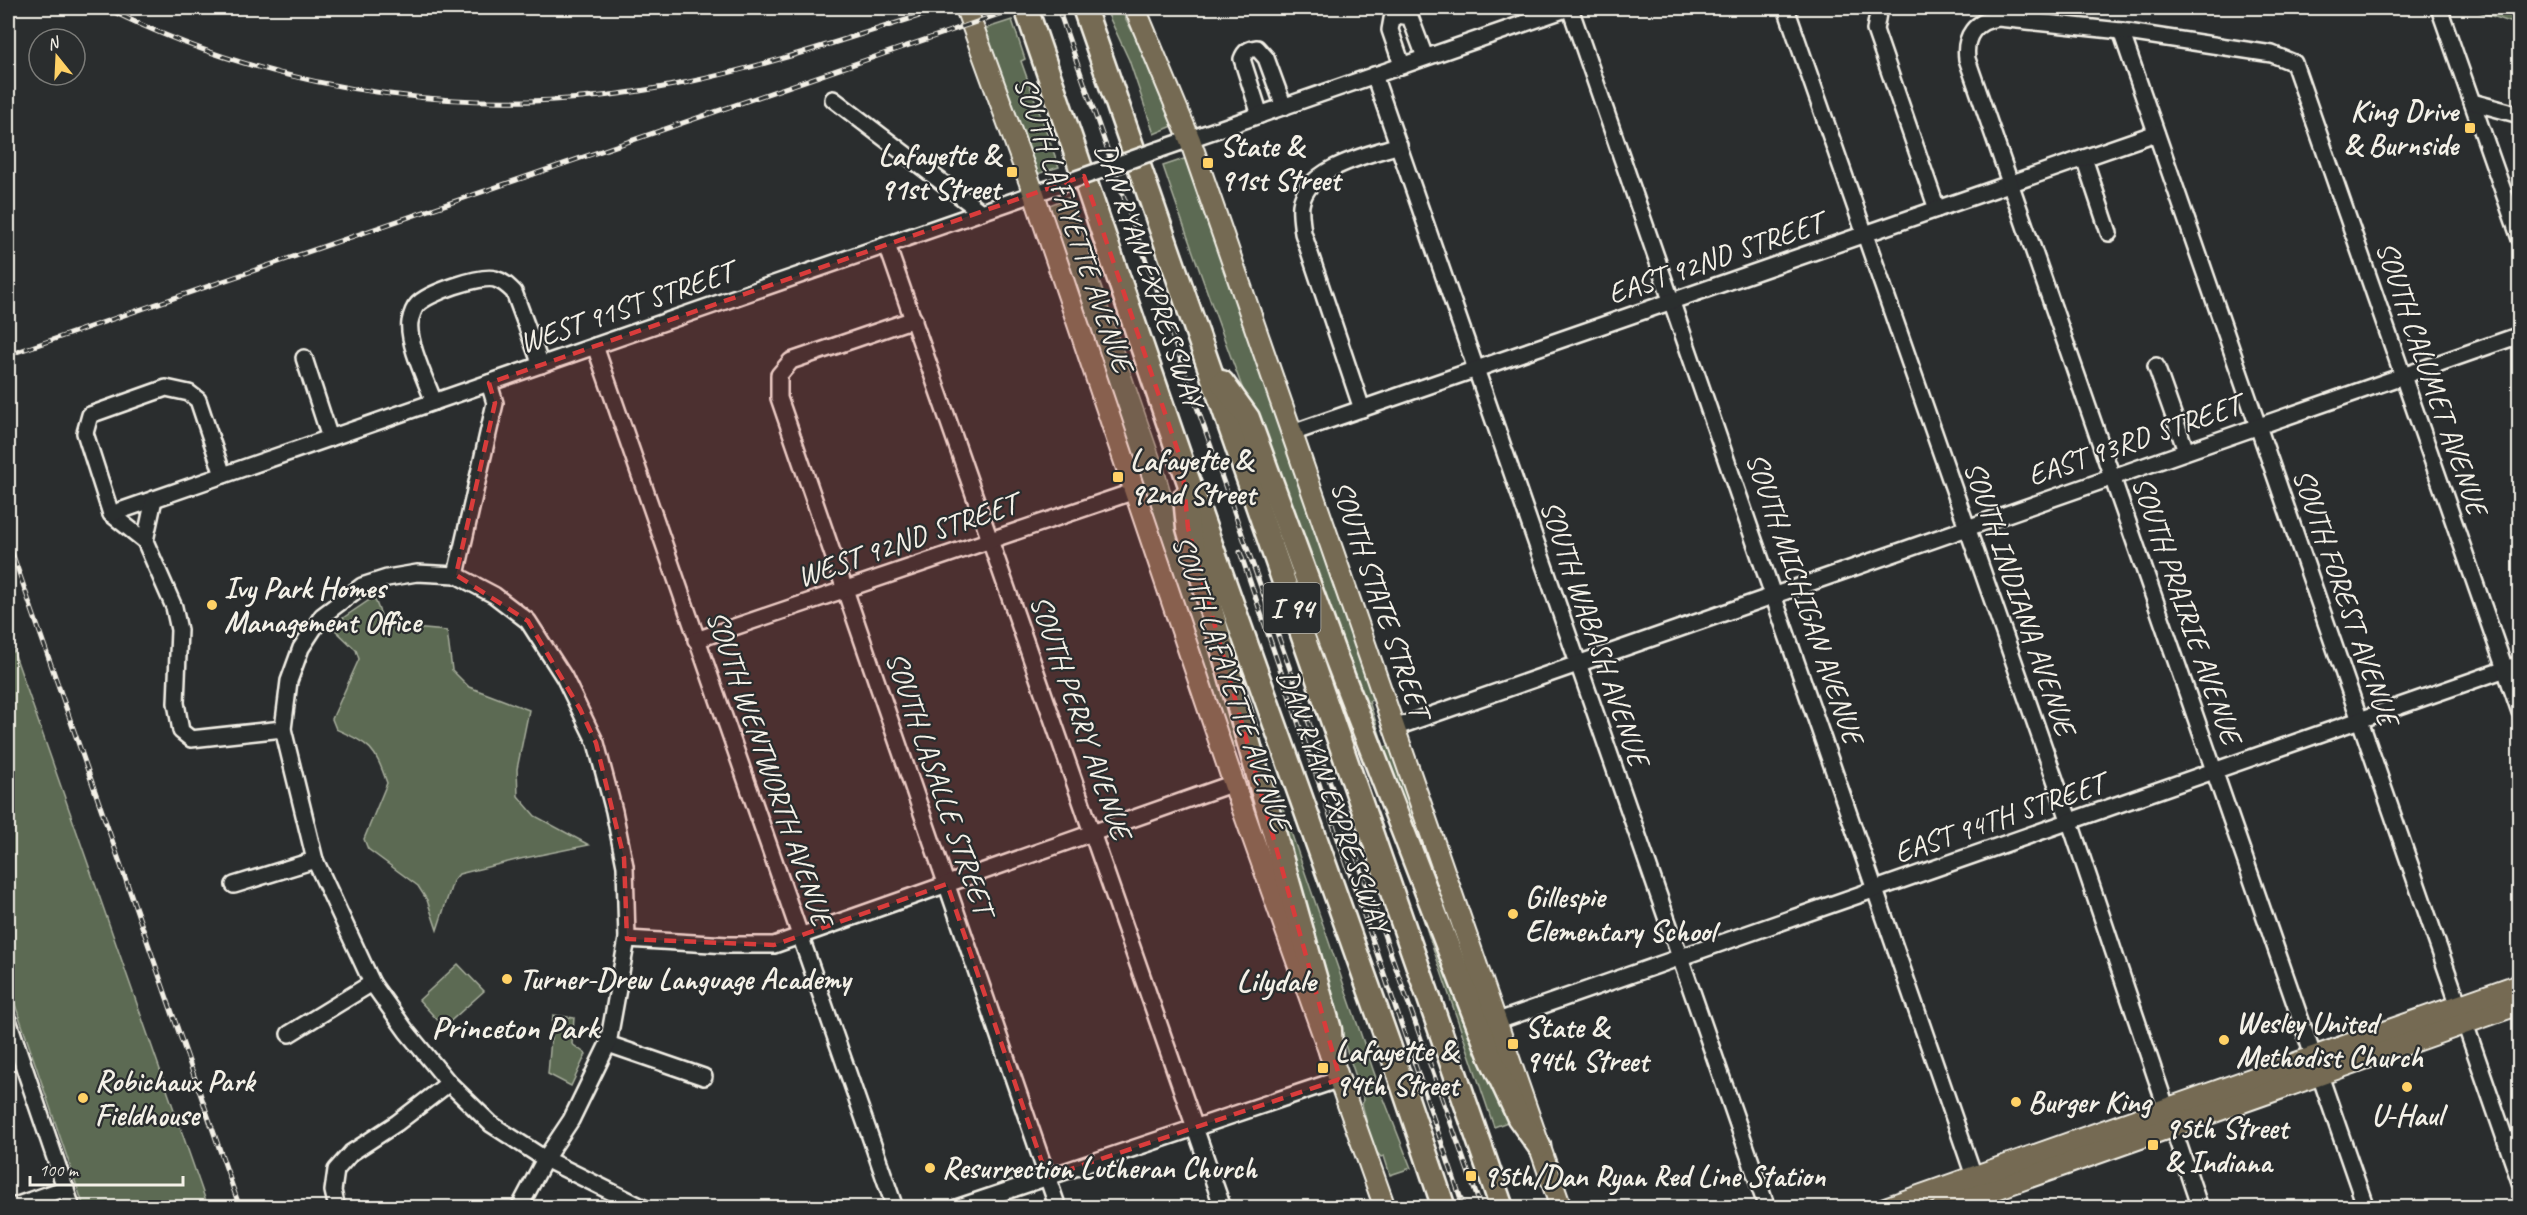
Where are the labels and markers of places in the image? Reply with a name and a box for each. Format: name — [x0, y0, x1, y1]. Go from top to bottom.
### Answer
place label: King Drive & Burnside — [2344, 92, 2460, 164]
marker: King Drive & Burnside — [2463, 121, 2477, 135]
place label: State & 91st Street — [1220, 127, 1343, 199]
place label: Lafayette & 91st Street — [878, 136, 1004, 208]
marker: State & 91st Street — [1201, 156, 1215, 170]
marker: Lafayette & 91st Street — [1005, 165, 1019, 179]
place label: Lafayette & 92nd Street — [1130, 441, 1258, 513]
marker: Lafayette & 92nd Street — [1111, 470, 1125, 484]
place label: Ivy Park Homes Management Office — [224, 569, 424, 641]
marker: Ivy Park Homes Management Office — [205, 598, 219, 612]
place label: Gillespie Elementary School — [1525, 878, 1721, 950]
marker: Gillespie Elementary School — [1506, 907, 1520, 921]
place label: Turner-Drew Language Academy — [519, 960, 853, 998]
marker: Turner-Drew Language Academy — [500, 972, 514, 986]
place label: Wesley United Methodist Church — [2236, 1004, 2424, 1076]
place label: State & 94th Street — [1525, 1008, 1651, 1080]
place label: Lafayette & 94th Street — [1335, 1032, 1461, 1104]
marker: Wesley United Methodist Church — [2217, 1033, 2231, 1047]
marker: State & 94th Street — [1506, 1037, 1520, 1051]
marker: Lafayette & 94th Street — [1316, 1061, 1330, 1075]
place label: Robichaux Park Fieldhouse — [95, 1062, 257, 1134]
marker: U-Haul — [2400, 1080, 2414, 1094]
place label: Burger King — [2028, 1083, 2153, 1121]
marker: Robichaux Park Fieldhouse — [76, 1091, 90, 1105]
marker: Burger King — [2009, 1095, 2023, 1109]
place label: U-Haul — [2371, 1096, 2448, 1134]
place label: 95th Street & Indiana — [2165, 1109, 2291, 1181]
marker: 95th Street & Indiana — [2146, 1138, 2160, 1152]
place label: Resurrection Lutheran Church — [942, 1149, 1258, 1187]
place label: 95th/Dan Ryan Red Line Station — [1483, 1157, 1827, 1196]
marker: Resurrection Lutheran Church — [923, 1161, 937, 1175]
marker: 95th/Dan Ryan Red Line Station — [1464, 1169, 1478, 1183]

